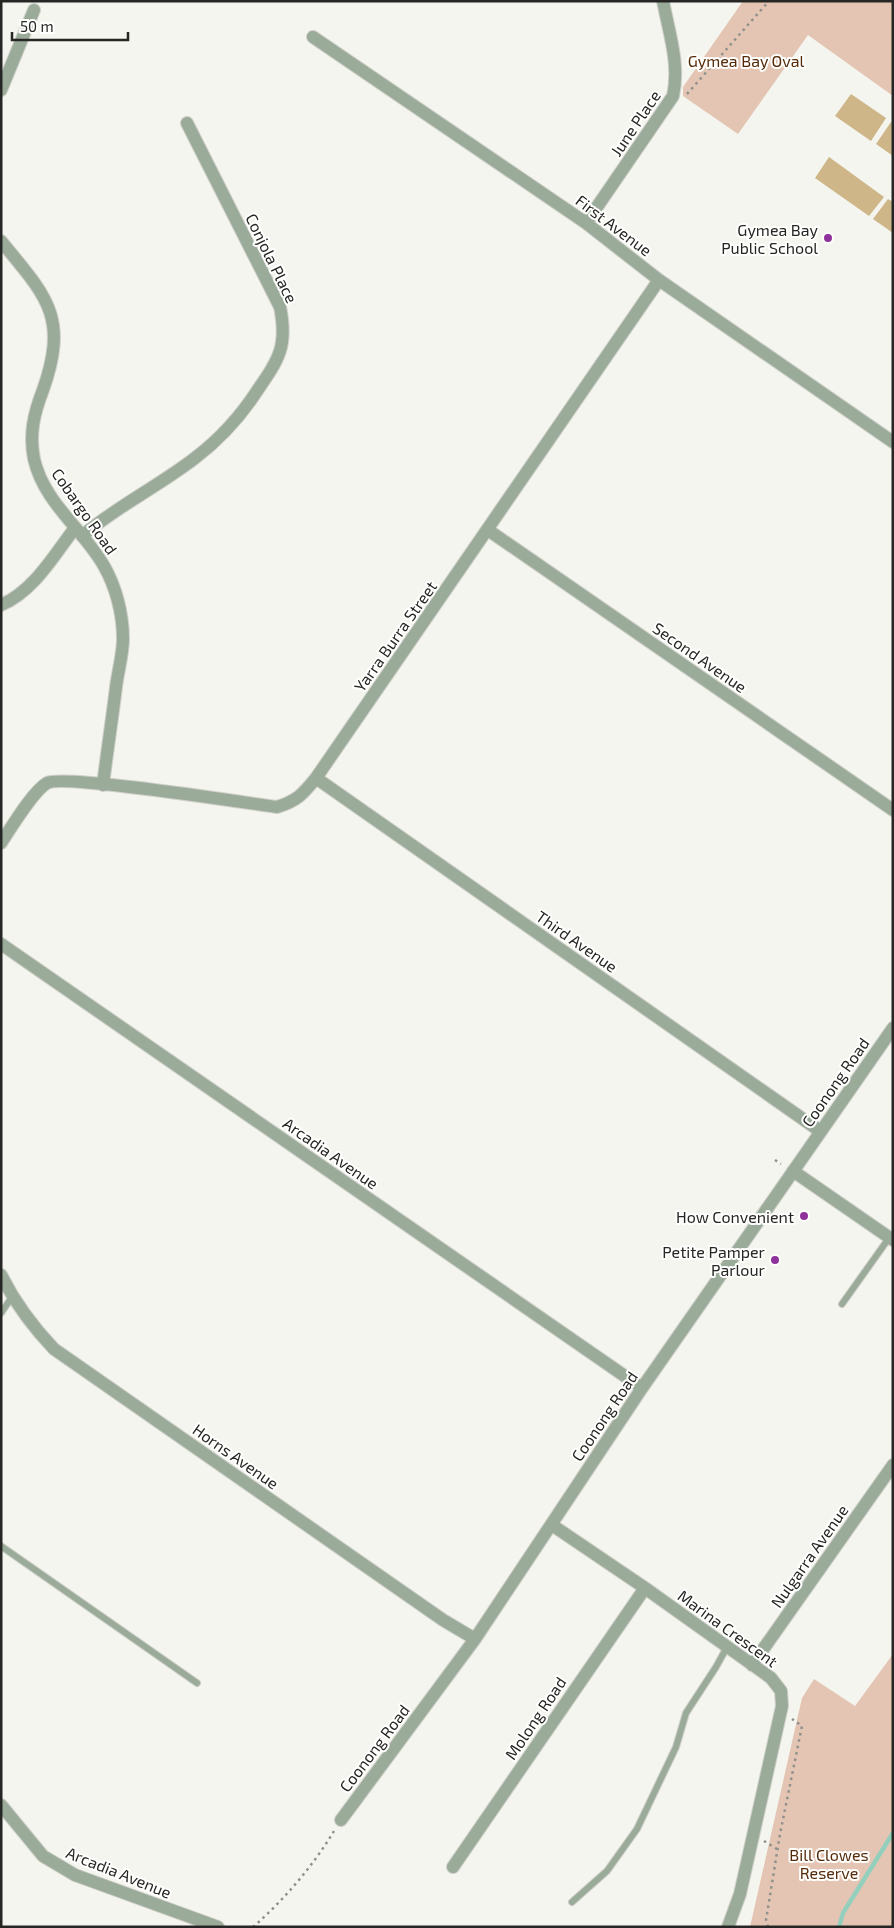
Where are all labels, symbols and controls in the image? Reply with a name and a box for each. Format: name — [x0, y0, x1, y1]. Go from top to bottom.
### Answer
scale bar — [12, 10, 129, 42]
text: 50 m — [20, 17, 54, 35]
park label: Gymea Bay Oval — [688, 51, 804, 70]
street label: June Place — [606, 86, 664, 160]
street label: First Avenue — [572, 190, 656, 260]
street label: Conjola Place — [241, 210, 302, 306]
place label: Gymea Bay Public School — [721, 220, 819, 257]
marker: Gymea Bay Public School — [822, 232, 834, 244]
street label: Cobargo Road — [48, 464, 122, 558]
street label: Yarra Burra Street — [350, 577, 440, 695]
street label: Second Avenue — [650, 618, 750, 696]
street label: Third Avenue — [533, 906, 621, 976]
street label: Coonong Road — [797, 1034, 873, 1130]
street label: Arcadia Avenue — [280, 1113, 382, 1193]
place label: How Convenient — [676, 1207, 794, 1226]
marker: How Convenient — [798, 1210, 810, 1222]
place label: Petite Pamper Parlour — [662, 1242, 766, 1279]
marker: Petite Pamper Parlour — [769, 1254, 781, 1266]
street label: Coonong Road — [567, 1367, 641, 1465]
street label: Horns Avenue — [189, 1419, 283, 1493]
street label: Nulgarra Avenue — [766, 1501, 852, 1611]
street label: Marina Crescent — [674, 1585, 782, 1671]
street label: Molong Road — [500, 1673, 570, 1763]
street label: Coonong Road — [335, 1701, 413, 1795]
street label: Arcadia Avenue — [64, 1842, 174, 1902]
park label: Bill Clowes Reserve — [789, 1845, 869, 1882]

